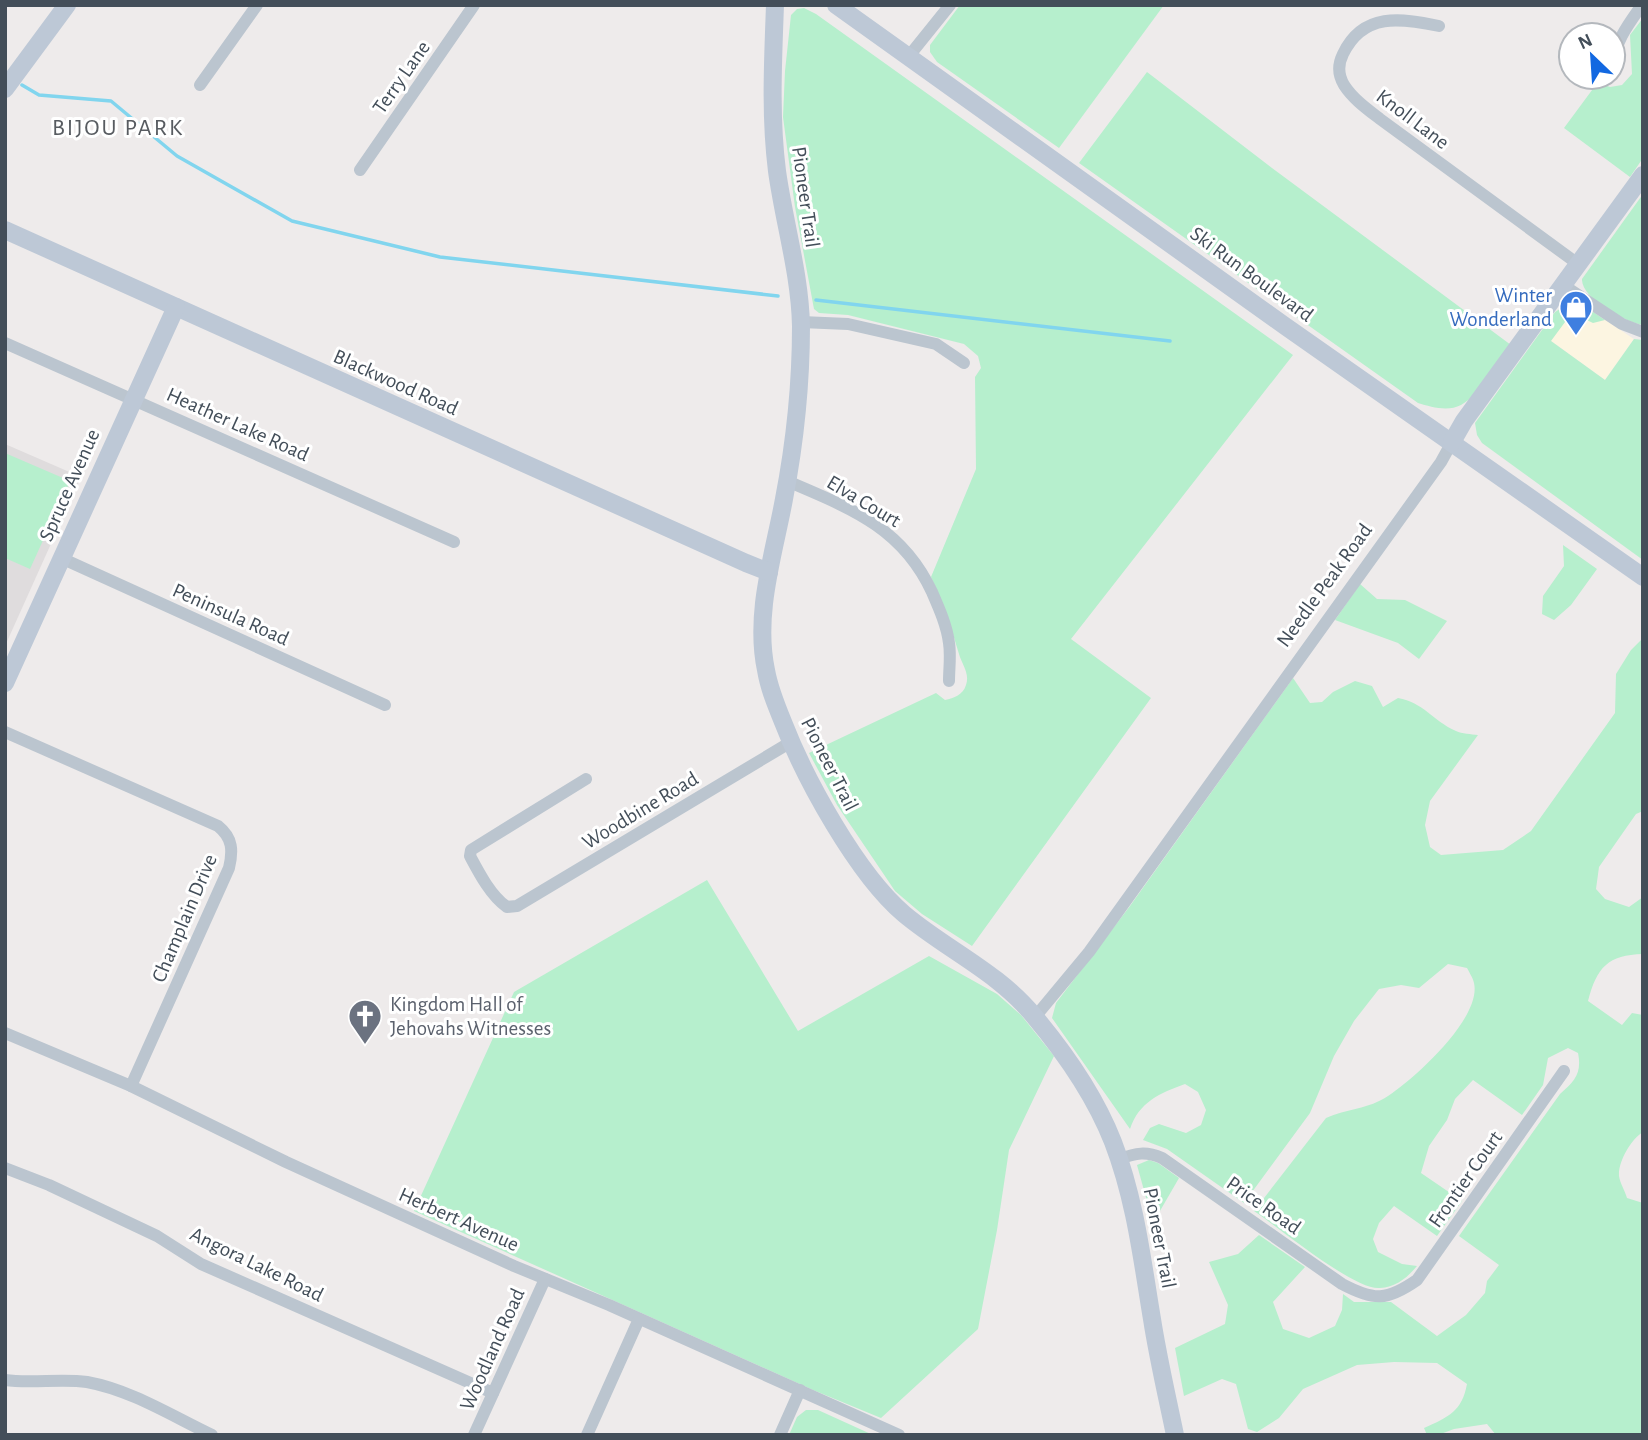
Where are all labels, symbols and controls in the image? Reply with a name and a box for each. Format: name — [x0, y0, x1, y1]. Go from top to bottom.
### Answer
north arrow — [1557, 21, 1627, 91]
text: N — [1575, 31, 1595, 53]
street label: Terry Lane — [369, 37, 434, 118]
street label: Knoll Lane — [1372, 85, 1453, 153]
district label: BIJOU PARK — [52, 116, 184, 140]
street label: Pioneer Trail — [788, 145, 823, 249]
street label: Ski Run Boulevard — [1186, 223, 1317, 326]
place label: Winter Wonderland — [1449, 285, 1552, 330]
shop icon: Winter Wonderland — [1557, 288, 1595, 337]
street label: Blackwood Road — [330, 346, 462, 419]
street label: Heather Lake Road — [163, 384, 312, 465]
street label: Spruce Avenue — [35, 426, 104, 544]
street label: Elva Court — [823, 471, 904, 532]
street label: Needle Peak Road — [1273, 520, 1376, 651]
street label: Peninsula Road — [169, 579, 292, 650]
street label: Pioneer Trail — [797, 714, 862, 814]
street label: Woodbine Road — [579, 768, 702, 853]
street label: Champlain Drive — [148, 851, 221, 985]
place label: Kingdom Hall of Jehovahs Witnesses — [390, 994, 551, 1039]
church icon: Kingdom Hall of Jehovahs Witnesses — [346, 997, 384, 1046]
street label: Frontier Court — [1425, 1127, 1506, 1231]
street label: Price Road — [1223, 1172, 1305, 1239]
street label: Herbert Avenue — [396, 1184, 522, 1255]
street label: Pioneer Trail — [1139, 1186, 1180, 1290]
street label: Angora Lake Road — [187, 1223, 327, 1306]
street label: Woodland Road — [456, 1285, 529, 1413]

